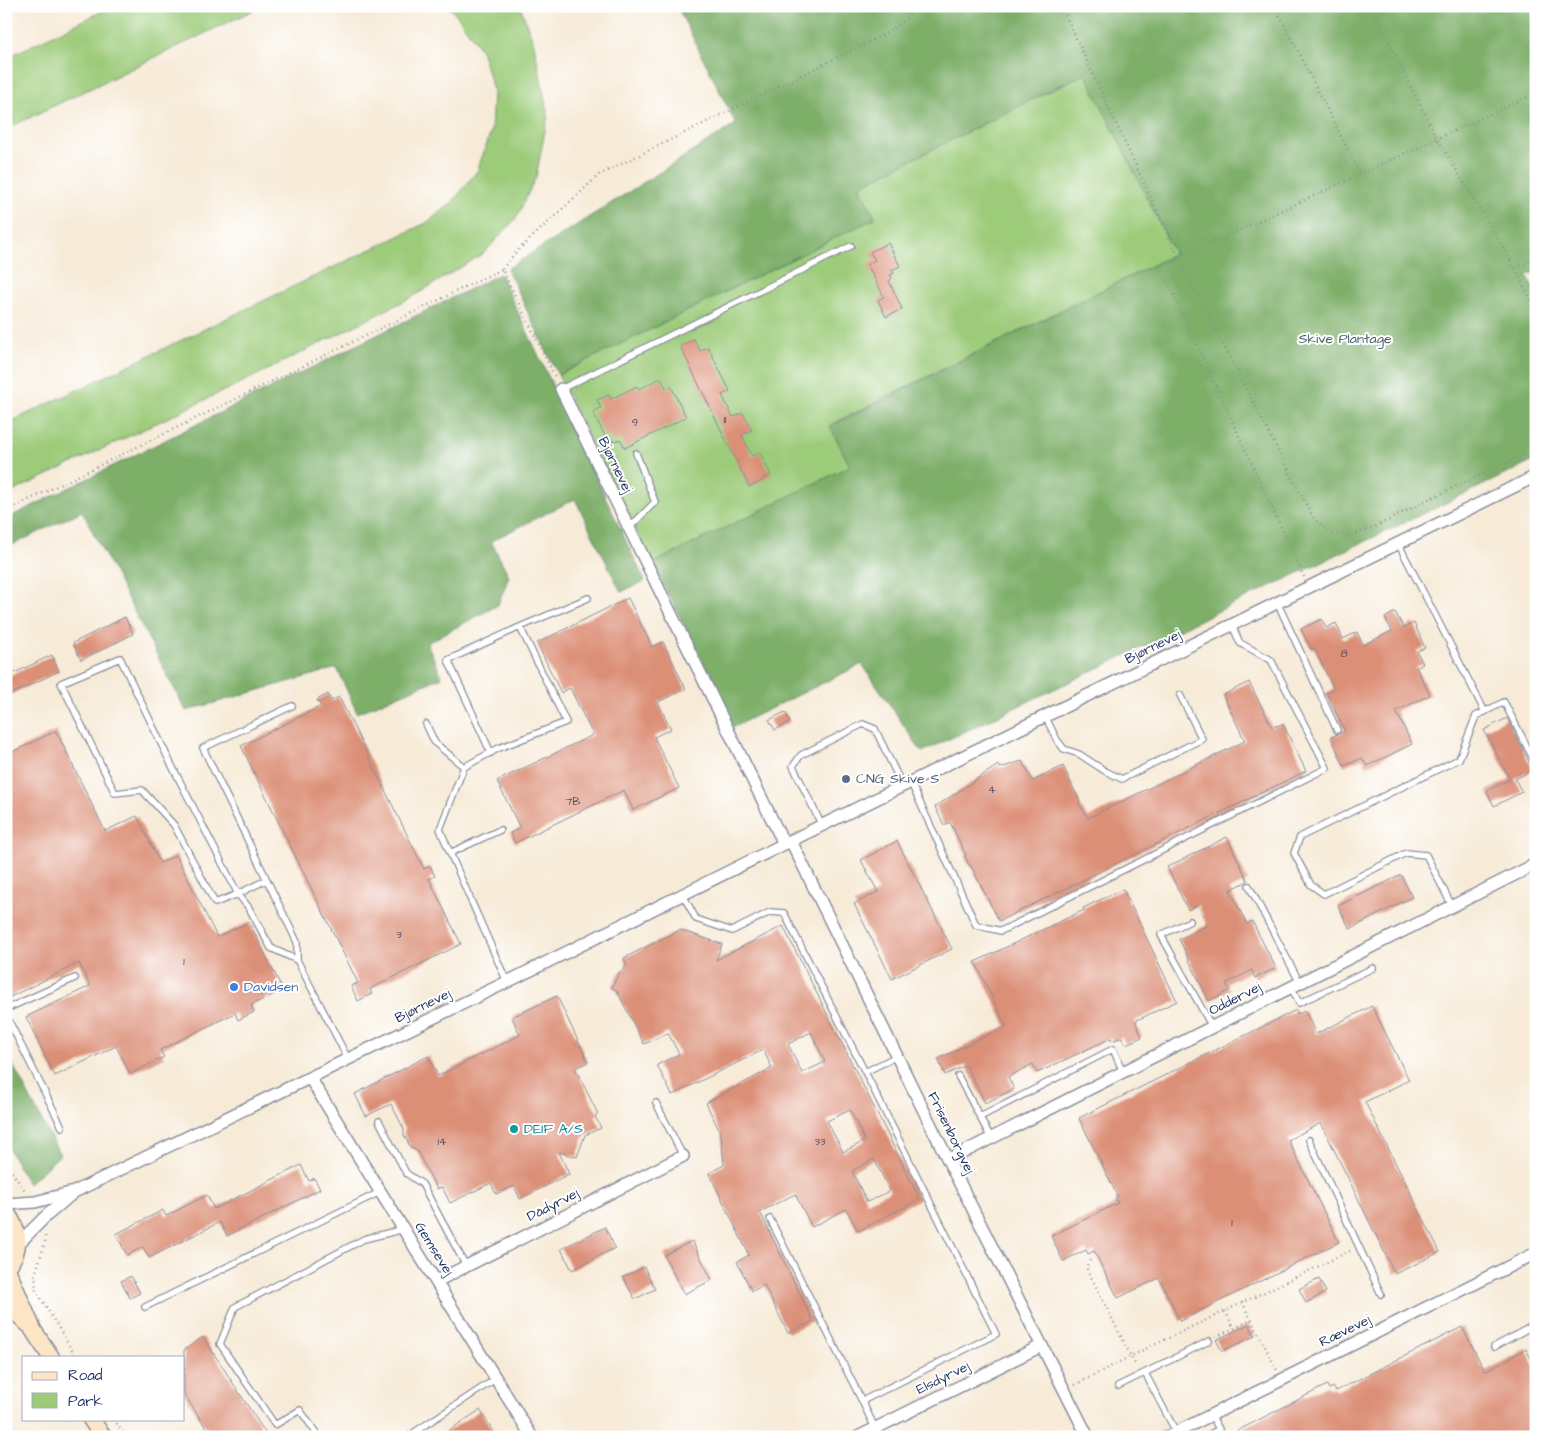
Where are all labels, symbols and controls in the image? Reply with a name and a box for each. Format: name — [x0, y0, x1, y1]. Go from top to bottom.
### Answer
park label: Skive Plantage — [1299, 329, 1392, 349]
house number: 11 — [724, 412, 727, 427]
house number: 9 — [632, 415, 638, 430]
street label: Bjørnevej — [593, 434, 637, 497]
street label: Bjørnevej — [1122, 625, 1185, 669]
house number: 8 — [1340, 646, 1348, 661]
place label: CNG Skive S — [856, 769, 939, 789]
marker: CNG Skive S — [840, 773, 852, 785]
house number: 4 — [988, 782, 996, 797]
house number: 7B — [566, 794, 580, 809]
house number: 3 — [396, 927, 402, 942]
house number: 1 — [183, 954, 185, 969]
place label: Davidsen — [244, 977, 298, 997]
street label: Oddervej — [1205, 977, 1265, 1021]
marker: Davidsen — [228, 981, 240, 993]
street label: Bjørnevej — [392, 984, 455, 1028]
street label: Frisenborgvej — [922, 1089, 980, 1178]
place label: DEIF A/S — [524, 1119, 583, 1139]
marker: DEIF A/S — [508, 1123, 520, 1135]
house number: 14 — [438, 1134, 447, 1149]
house number: 33 — [814, 1134, 826, 1149]
street label: Dådyrvej — [523, 1183, 583, 1227]
house number: 1 — [1231, 1215, 1233, 1230]
street label: Gemsevej — [410, 1218, 459, 1280]
street label: Rævevej — [1316, 1310, 1375, 1352]
legend — [22, 1356, 185, 1420]
street label: Elsdyrvej — [913, 1356, 974, 1400]
text: Road — [68, 1365, 103, 1386]
text: Park — [68, 1391, 103, 1412]

